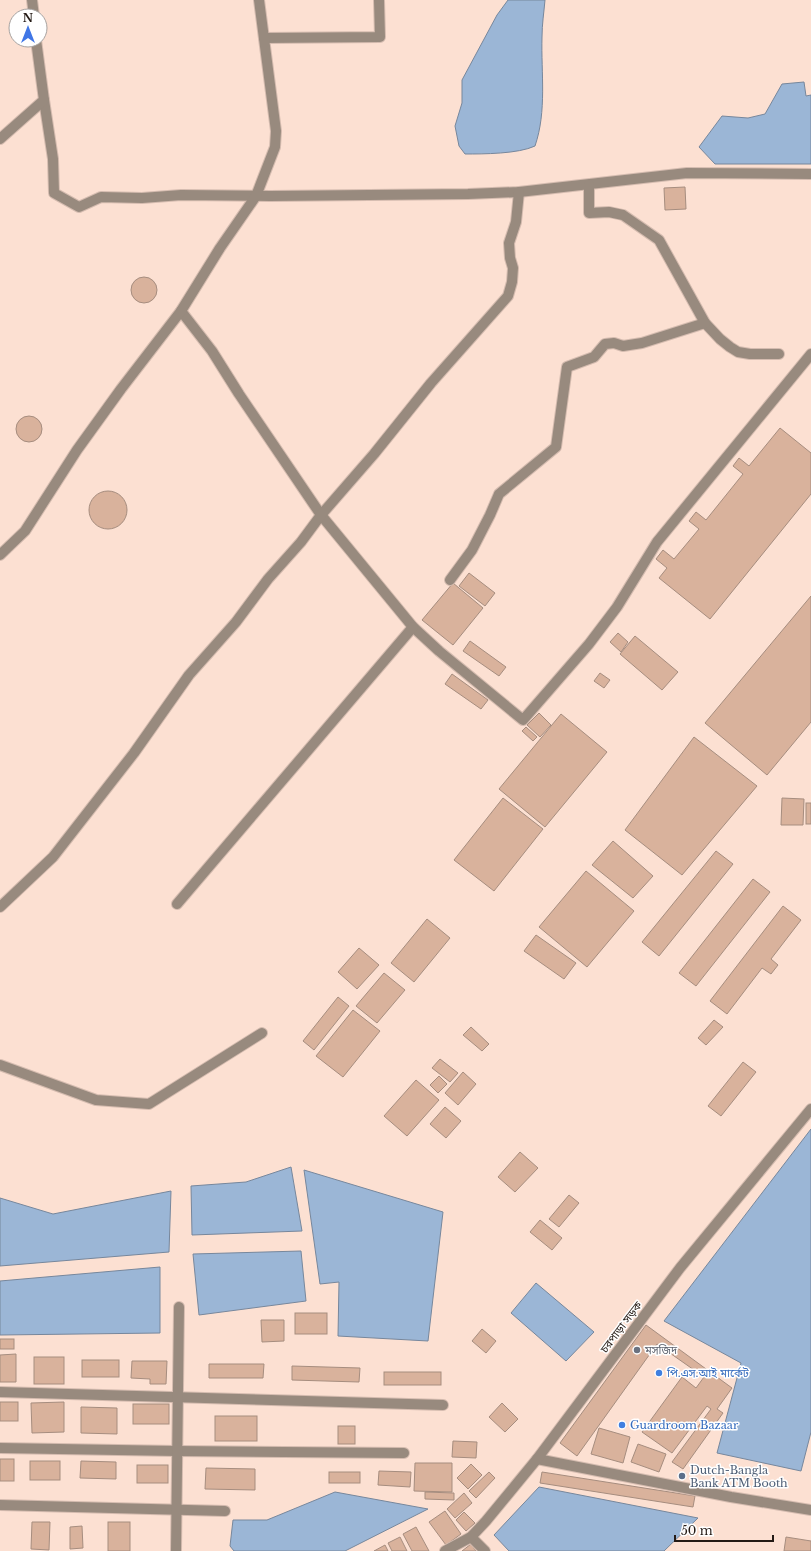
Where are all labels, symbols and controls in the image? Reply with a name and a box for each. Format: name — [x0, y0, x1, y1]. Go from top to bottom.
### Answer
north arrow — [8, 8, 48, 48]
text: N — [23, 11, 34, 25]
street label: চরপাড়া সড়ক — [597, 1298, 645, 1356]
place label: মসজিদ — [644, 1343, 678, 1357]
marker: মসজিদ — [632, 1345, 642, 1355]
place label: পি.এস.আই মার্কেট — [666, 1366, 750, 1380]
marker: পি.এস.আই মার্কেট — [654, 1368, 664, 1378]
place label: Guardroom Bazaar — [630, 1418, 739, 1432]
marker: Guardroom Bazaar — [617, 1420, 627, 1430]
place label: Dutch-Bangla Bank ATM Booth — [690, 1463, 788, 1490]
marker: Dutch-Bangla Bank ATM Booth — [677, 1471, 687, 1481]
scale bar — [675, 1517, 773, 1543]
text: 50 m — [681, 1523, 713, 1538]

